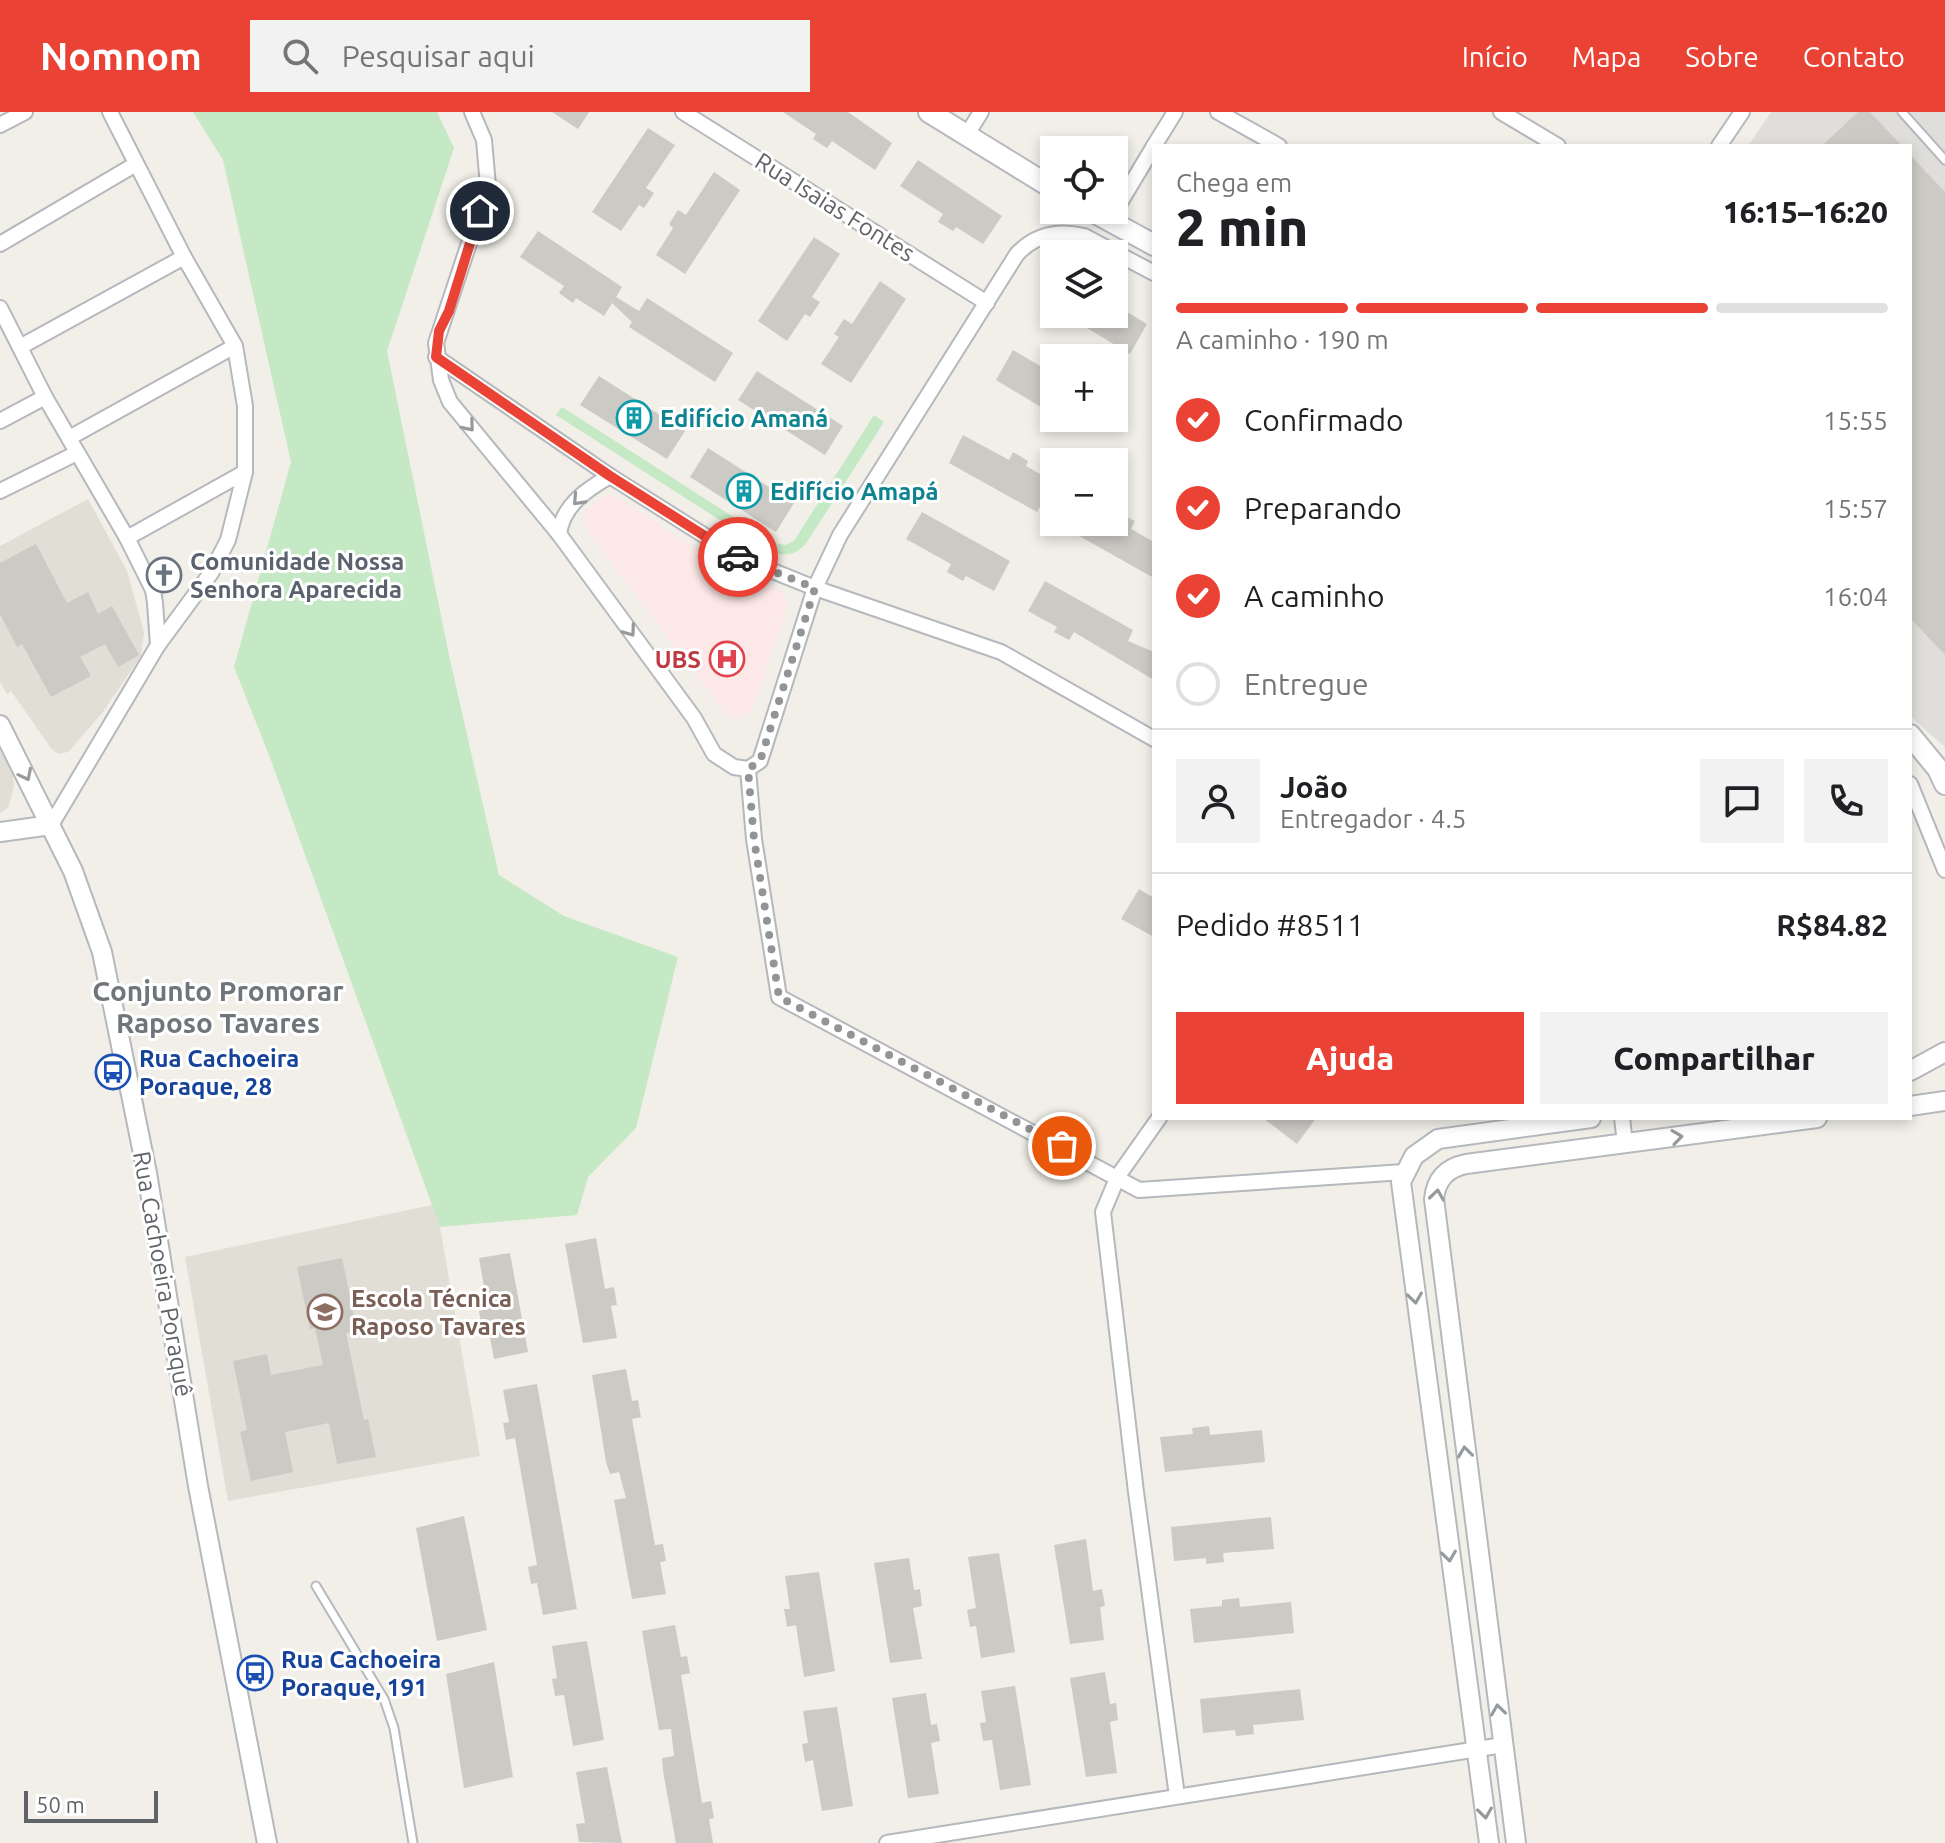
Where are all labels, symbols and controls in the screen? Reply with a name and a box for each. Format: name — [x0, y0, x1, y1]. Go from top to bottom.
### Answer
search box — [250, 20, 810, 92]
icon: search — [278, 34, 322, 78]
text: Nomnom — [40, 35, 202, 77]
text: Pesquisar aqui — [342, 39, 535, 73]
text: Início — [1462, 41, 1528, 72]
text: Mapa — [1572, 41, 1641, 72]
text: Sobre — [1685, 41, 1759, 72]
text: Contato — [1803, 41, 1905, 72]
map controls — [1040, 136, 1128, 536]
button: locate — [1040, 136, 1128, 224]
street label: Rua Isaias Fontes — [750, 147, 920, 267]
text: Chega em — [1176, 168, 1292, 197]
pin — [446, 177, 514, 245]
icon: home — [458, 189, 502, 233]
text: 16:15–16:20 — [1723, 195, 1888, 229]
text: 2 min — [1176, 198, 1308, 256]
button: layers — [1040, 240, 1128, 328]
text: A caminho · 190 m — [1176, 325, 1389, 354]
button: + — [1040, 344, 1128, 432]
icon: check — [1176, 398, 1220, 442]
building icon: Edifício Amaná — [615, 399, 653, 437]
text: Confirmado — [1244, 403, 1404, 437]
place label: Edifício Amaná — [660, 405, 828, 432]
text: 15:55 — [1823, 406, 1888, 435]
one-way arrow — [459, 417, 474, 432]
button: − — [1040, 448, 1128, 536]
building icon: Edifício Amapá — [725, 472, 763, 510]
place label: Edifício Amapá — [770, 478, 939, 505]
icon: check — [1176, 486, 1220, 530]
one-way arrow — [572, 491, 587, 505]
text: Preparando — [1244, 491, 1402, 525]
text: 15:57 — [1823, 494, 1888, 523]
courier — [698, 517, 778, 597]
icon: car — [716, 535, 760, 579]
place label: Comunidade Nossa Senhora Aparecida — [190, 548, 404, 603]
church icon: Comunidade Nossa Senhora Aparecida — [145, 556, 183, 594]
icon: check — [1176, 574, 1220, 618]
text: A caminho — [1244, 579, 1385, 613]
text: 16:04 — [1823, 582, 1888, 611]
one-way arrow — [620, 622, 634, 636]
hospital icon: UBS — [708, 640, 746, 678]
place label: UBS — [655, 646, 701, 673]
text: Entregue — [1244, 667, 1369, 701]
button: person — [1176, 759, 1260, 843]
button: chat — [1700, 759, 1784, 843]
button: phone — [1804, 759, 1888, 843]
one-way arrow — [16, 766, 31, 781]
text: João — [1280, 770, 1348, 804]
text: Entregador · 4.5 — [1280, 804, 1466, 833]
text: Pedido #8511 — [1176, 908, 1364, 942]
text: R$84.82 — [1776, 908, 1888, 942]
district label: Conjunto Promorar Raposo Tavares — [92, 975, 344, 1038]
button: Ajuda — [1176, 1012, 1524, 1104]
button: Compartilhar — [1540, 1012, 1888, 1104]
place label: Rua Cachoeira Poraque, 28 — [139, 1045, 299, 1100]
bus stop icon: Rua Cachoeira Poraque, 28 — [94, 1053, 132, 1091]
pin — [1028, 1112, 1096, 1180]
icon: bag — [1040, 1124, 1084, 1168]
one-way arrow — [1671, 1128, 1684, 1145]
street label: Rua Cachoeira Poraquê — [128, 1149, 198, 1399]
one-way arrow — [1428, 1188, 1445, 1201]
place label: Escola Técnica Raposo Tavares — [351, 1285, 526, 1340]
one-way arrow — [1406, 1291, 1423, 1305]
school or university icon: Escola Técnica Raposo Tavares — [306, 1293, 344, 1331]
one-way arrow — [1456, 1445, 1473, 1458]
one-way arrow — [1440, 1549, 1457, 1562]
place label: Rua Cachoeira Poraque, 191 — [281, 1646, 441, 1701]
bus stop icon: Rua Cachoeira Poraque, 191 — [236, 1654, 274, 1692]
one-way arrow — [1490, 1703, 1507, 1717]
scale bar — [24, 1787, 158, 1823]
text: 50 m — [36, 1792, 85, 1817]
one-way arrow — [1476, 1807, 1493, 1820]

